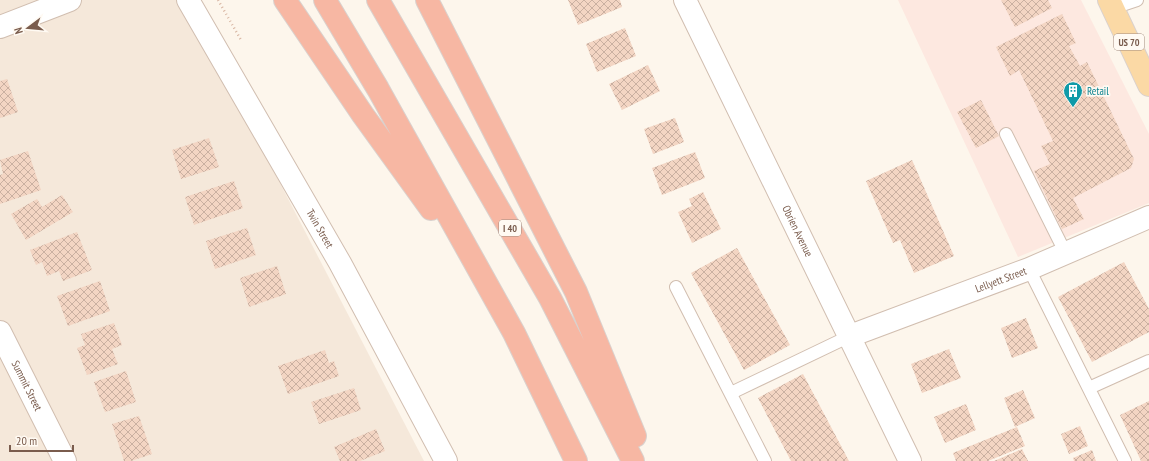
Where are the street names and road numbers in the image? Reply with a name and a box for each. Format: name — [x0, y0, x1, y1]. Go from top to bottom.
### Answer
road number: US 70 — [1114, 34, 1144, 50]
street label: Obrien Avenue — [779, 203, 816, 259]
street label: Twin Street — [303, 207, 337, 251]
road number: I 40 — [499, 220, 521, 236]
street label: Lellyett Street — [973, 264, 1028, 296]
street label: Summit Street — [9, 358, 45, 413]

